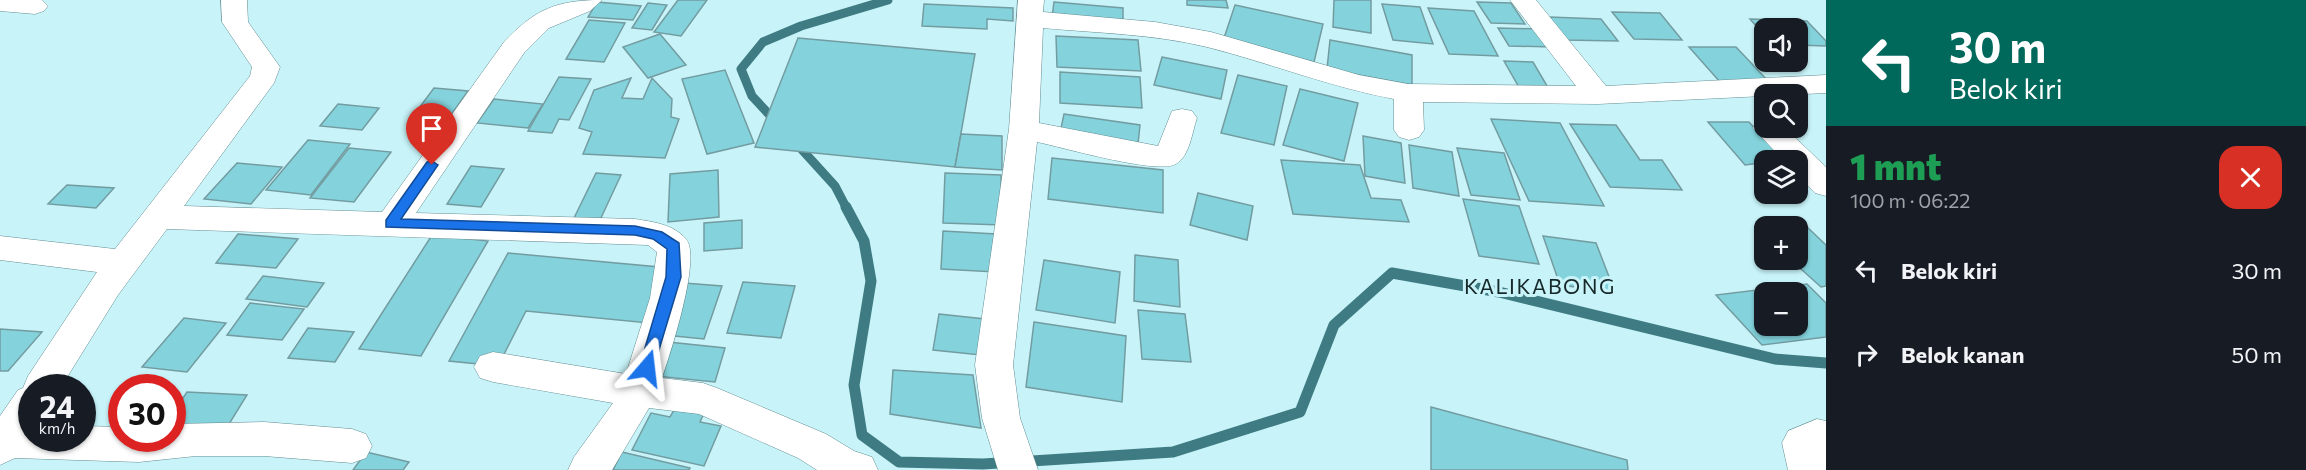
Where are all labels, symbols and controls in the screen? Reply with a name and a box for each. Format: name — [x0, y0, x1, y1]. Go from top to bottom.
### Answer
map controls — [1754, 18, 1808, 336]
button: sound — [1754, 18, 1808, 72]
text: 30 m — [1949, 20, 2046, 72]
icon: left — [1850, 24, 1928, 102]
text: Belok kiri — [1949, 72, 2063, 105]
button: search — [1754, 84, 1808, 138]
pin — [406, 103, 457, 165]
icon: arrive — [415, 112, 448, 145]
text: 1 mnt — [1850, 143, 1941, 187]
button: close — [2219, 146, 2282, 209]
button: layers — [1754, 150, 1808, 204]
text: 100 m · 06:22 — [1850, 188, 1970, 212]
button: + — [1754, 216, 1808, 270]
icon: left — [1850, 254, 1883, 287]
text: Belok kiri — [1901, 257, 1997, 284]
text: 30 m — [2232, 257, 2282, 284]
district label: KALIKABONG — [1464, 273, 1616, 298]
button: − — [1754, 282, 1808, 336]
position arrow — [615, 336, 679, 400]
icon: right — [1850, 338, 1883, 371]
text: Belok kanan — [1901, 341, 2024, 368]
text: 50 m — [2232, 341, 2282, 368]
speed limit sign: 30 — [108, 374, 186, 452]
text: 24 — [39, 387, 75, 424]
text: km/h — [39, 419, 75, 437]

